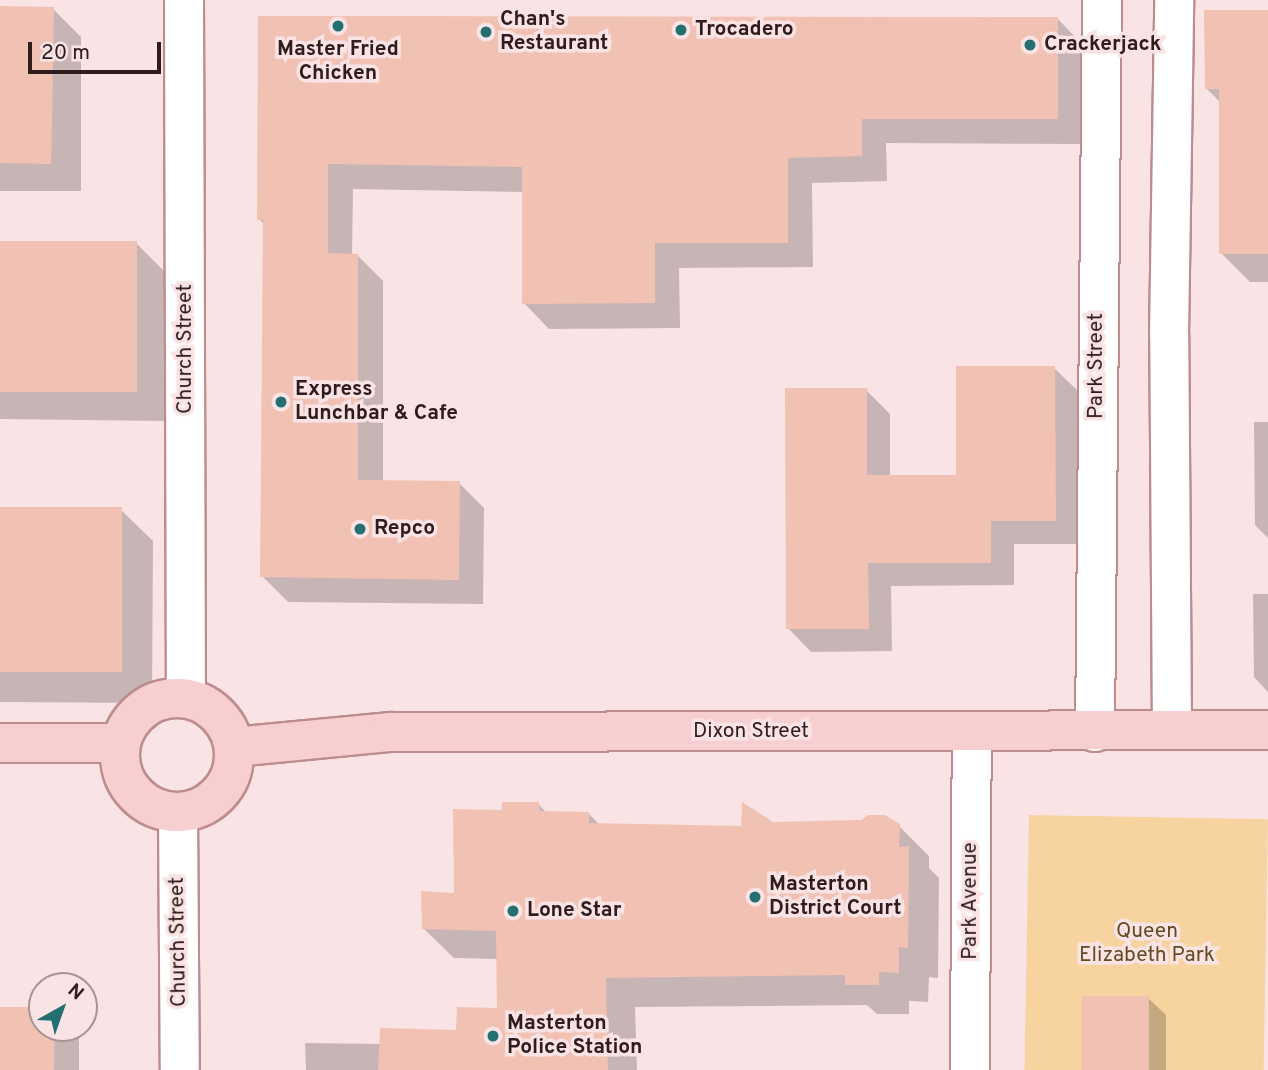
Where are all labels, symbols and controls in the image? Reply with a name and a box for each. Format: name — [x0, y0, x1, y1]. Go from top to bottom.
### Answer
place label: Chan's Restaurant — [500, 7, 608, 57]
place label: Trocadero — [695, 17, 794, 43]
marker: Master Fried Chicken — [330, 18, 346, 34]
marker: Trocadero — [673, 22, 689, 38]
marker: Chan's Restaurant — [478, 24, 494, 40]
scale bar — [32, 28, 164, 72]
place label: Crackerjack — [1044, 32, 1162, 58]
place label: Master Fried Chicken — [277, 37, 399, 87]
marker: Crackerjack — [1022, 37, 1038, 53]
text: 20 m — [41, 40, 90, 67]
street label: Church Street — [173, 284, 199, 414]
street label: Park Street — [1084, 313, 1110, 419]
place label: Express Lunchbar & Cafe — [295, 377, 458, 427]
marker: Express Lunchbar & Cafe — [273, 394, 289, 410]
place label: Repco — [374, 516, 435, 542]
marker: Repco — [352, 521, 368, 537]
street label: Dixon Street — [693, 719, 809, 745]
street label: Park Avenue — [958, 842, 984, 960]
place label: Masterton District Court — [769, 872, 901, 922]
street label: Church Street — [165, 877, 193, 1007]
marker: Masterton District Court — [747, 889, 763, 905]
place label: Lone Star — [527, 898, 621, 924]
marker: Lone Star — [505, 903, 521, 919]
park label: Queen Elizabeth Park — [1079, 919, 1215, 969]
north arrow — [28, 972, 98, 1042]
text: N — [62, 979, 88, 1006]
place label: Masterton Police Station — [507, 1011, 642, 1061]
marker: Masterton Police Station — [485, 1028, 501, 1044]

